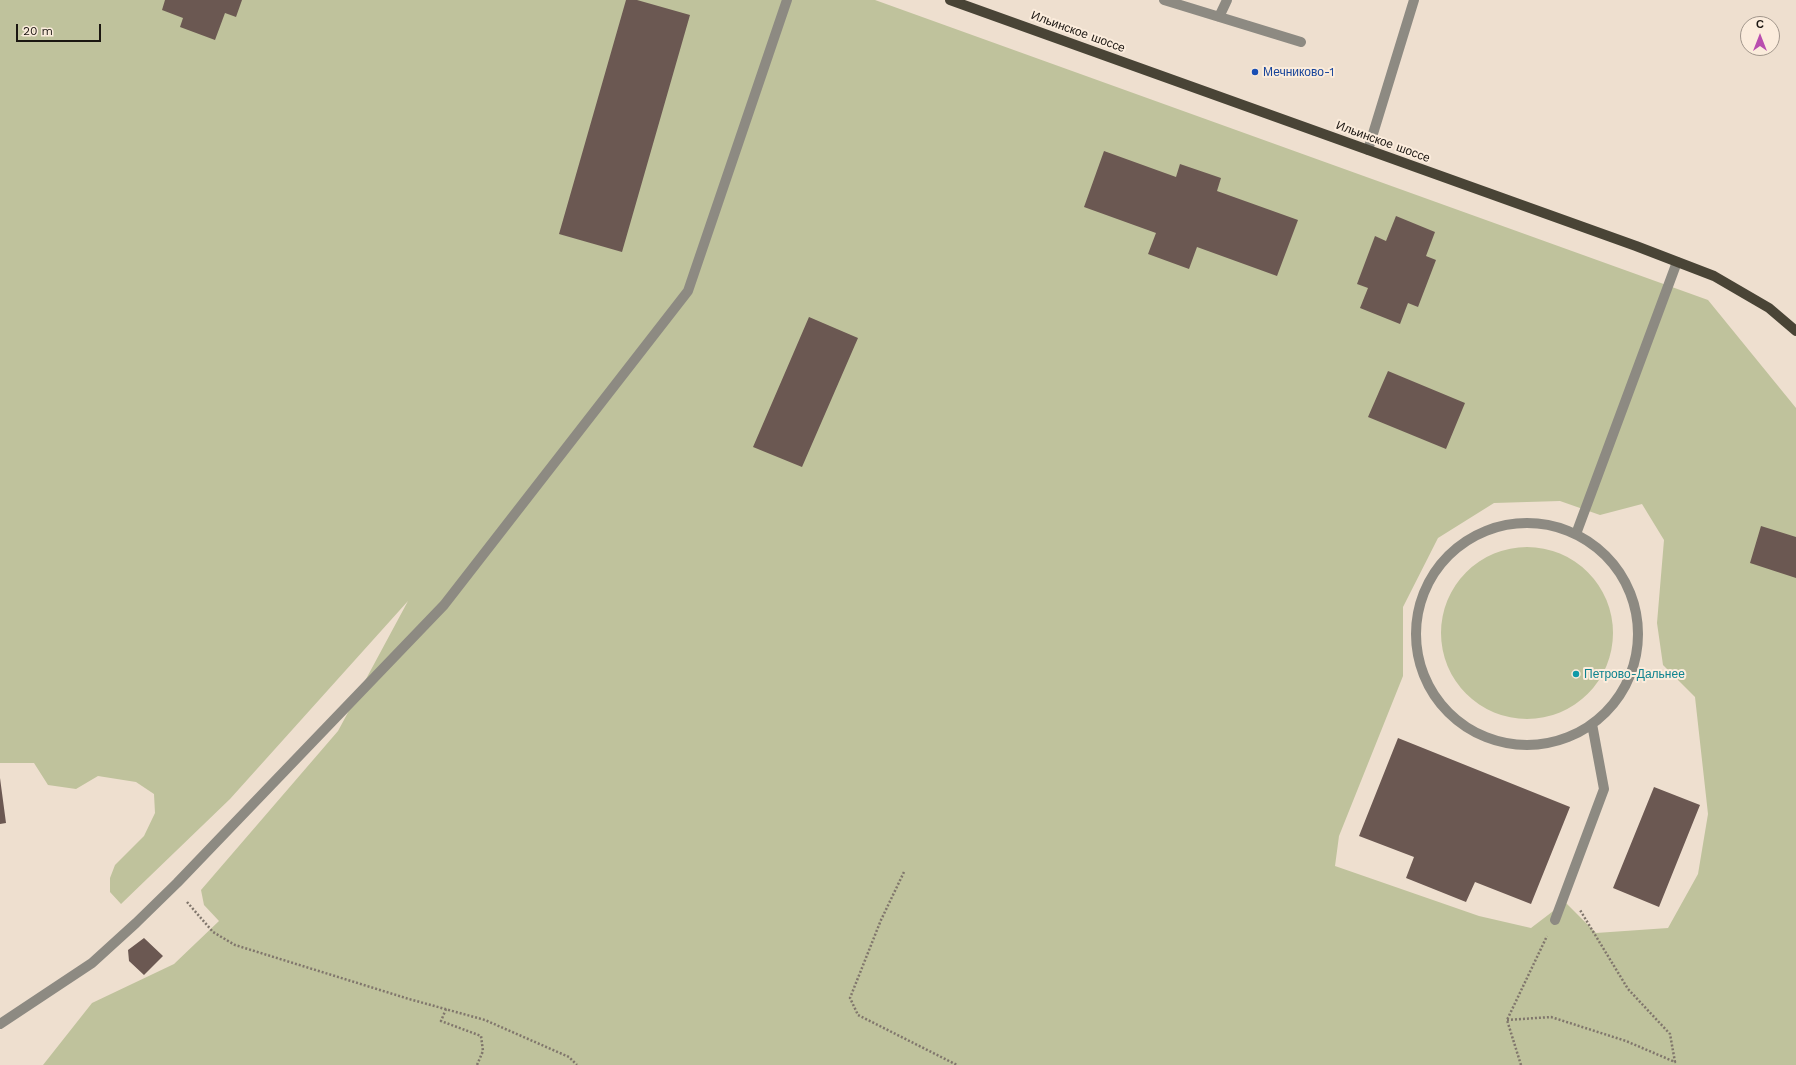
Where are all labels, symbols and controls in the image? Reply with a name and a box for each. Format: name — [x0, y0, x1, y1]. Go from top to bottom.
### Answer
street label: Ильинское шоссе — [1029, 8, 1127, 56]
scale bar — [18, 16, 103, 42]
north arrow — [1740, 16, 1780, 56]
text: С — [1756, 18, 1764, 31]
text: 20 m — [23, 24, 53, 38]
place label: Мечниково-1 — [1263, 65, 1334, 79]
marker: Мечниково-1 — [1250, 67, 1260, 77]
street label: Ильинское шоссе — [1334, 118, 1432, 166]
place label: Петрово-Дальнее — [1584, 667, 1685, 681]
marker: Петрово-Дальнее — [1571, 669, 1581, 679]

